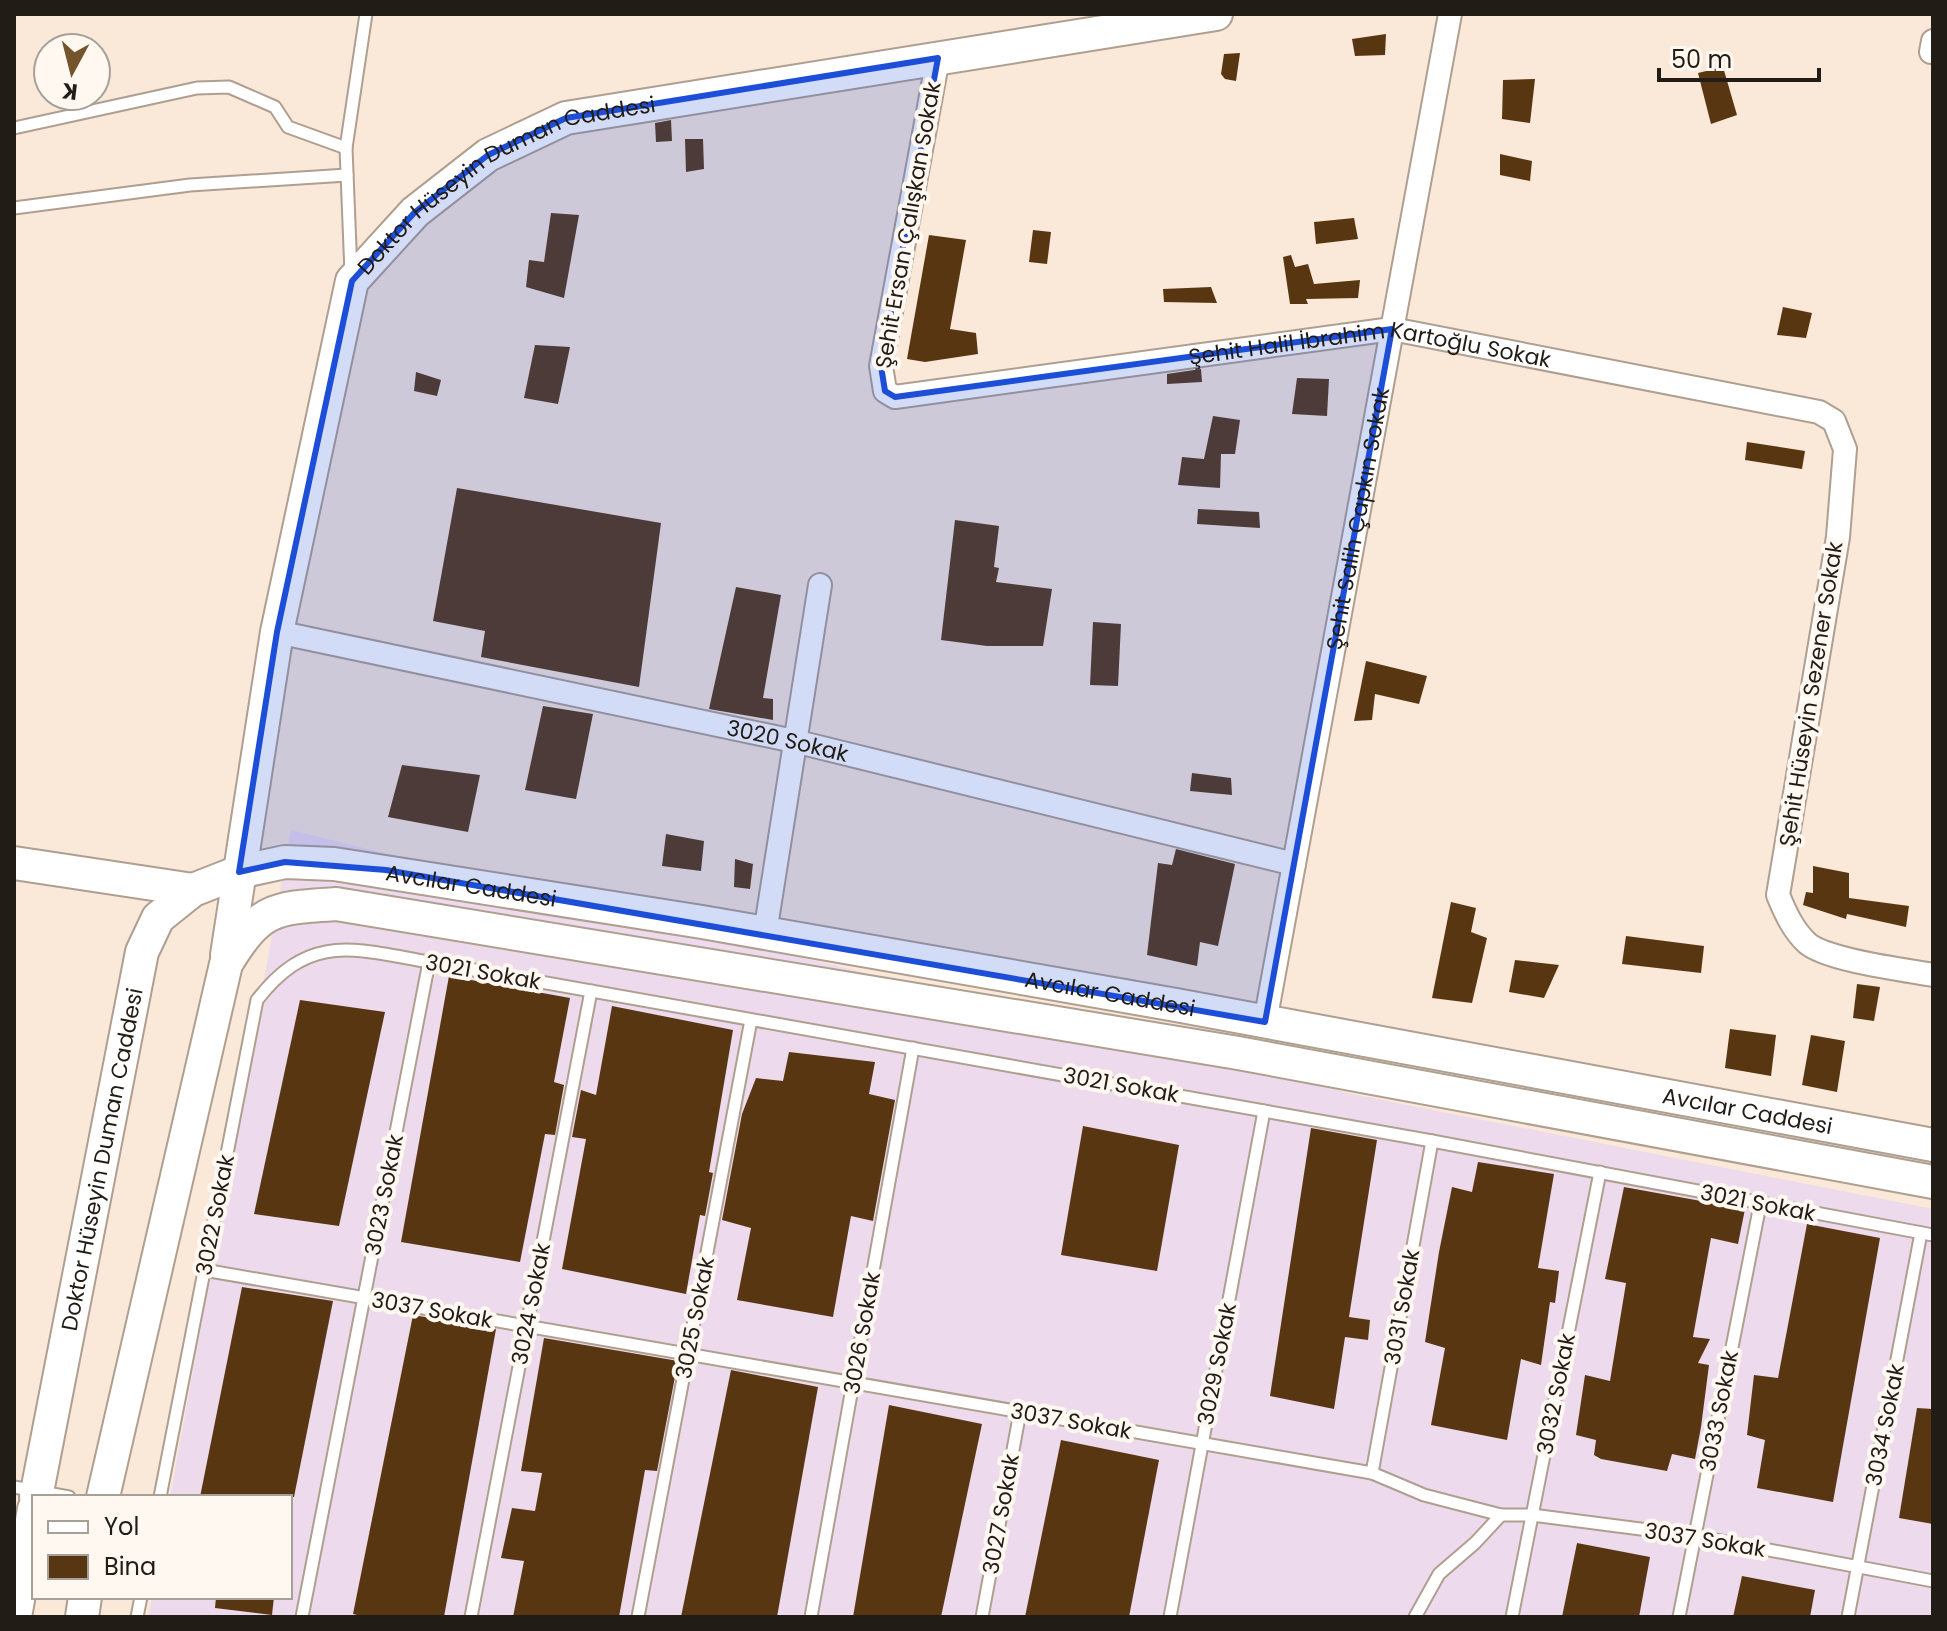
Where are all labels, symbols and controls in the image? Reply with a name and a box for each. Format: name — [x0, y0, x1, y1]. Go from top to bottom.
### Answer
north arrow — [32, 32, 112, 112]
scale bar — [1659, 32, 1819, 82]
text: 50 m — [1671, 43, 1732, 76]
text: K — [60, 75, 79, 108]
street label: Şehit Ersan Çalışkan Sokak — [868, 79, 949, 371]
street label: Doktor Hüseyin Duman Caddesi — [350, 88, 658, 281]
text: Şehit Halil İbrahim Kartoğlu Sokak — [1187, 313, 1554, 375]
street label: Şehit Halil İbrahim Kartoğlu Sokak — [1186, 347, 1552, 373]
street label: Şehit Salih Çapkın Sokak — [1318, 384, 1397, 652]
street label: Şehit Hüseyin Sezener Sokak — [1772, 538, 1851, 849]
street label: 3020 Sokak — [724, 712, 852, 769]
street label: Avcılar Caddesi — [384, 857, 559, 914]
street label: 3021 Sokak — [423, 947, 544, 998]
street label: Avcılar Caddesi — [1022, 963, 1198, 1024]
street label: Doktor Hüseyin Duman Caddesi — [53, 985, 150, 1333]
street label: 3021 Sokak — [1061, 1060, 1182, 1111]
street label: Avcılar Caddesi — [1660, 1080, 1835, 1142]
street label: 3023 Sokak — [357, 1131, 411, 1258]
street label: 3022 Sokak — [188, 1151, 242, 1278]
street label: 3021 Sokak — [1698, 1177, 1819, 1229]
street label: 3024 Sokak — [504, 1240, 558, 1368]
street label: 3031 Sokak — [1377, 1246, 1428, 1367]
street label: 3025 Sokak — [668, 1254, 722, 1382]
street label: 3026 Sokak — [836, 1269, 888, 1397]
street label: 3037 Sokak — [369, 1284, 495, 1336]
street label: 3029 Sokak — [1190, 1300, 1244, 1428]
street label: 3032 Sokak — [1529, 1330, 1583, 1457]
street label: 3033 Sokak — [1692, 1347, 1746, 1474]
street label: 3034 Sokak — [1858, 1361, 1912, 1489]
street label: 3037 Sokak — [1008, 1395, 1134, 1447]
street label: 3027 Sokak — [975, 1451, 1027, 1577]
legend — [32, 1495, 292, 1599]
text: Yol — [104, 1510, 139, 1543]
street label: 3037 Sokak — [1642, 1515, 1768, 1565]
text: Bina — [104, 1550, 156, 1583]

